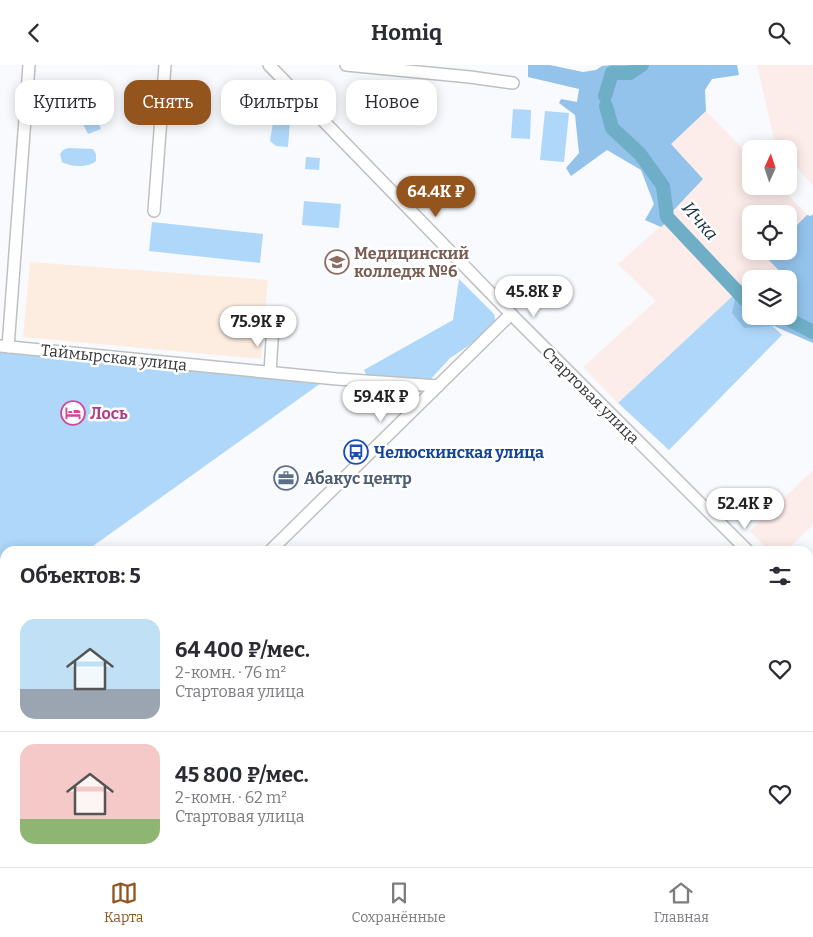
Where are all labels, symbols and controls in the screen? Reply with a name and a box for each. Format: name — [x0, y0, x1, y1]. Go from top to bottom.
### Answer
icon: back — [20, 19, 48, 47]
text: Homiq — [371, 19, 442, 46]
icon: search — [765, 19, 793, 47]
chip: Купить — [15, 80, 114, 125]
chip: Снять — [124, 80, 211, 125]
chip: Фильтры — [221, 80, 336, 125]
chip: Новое — [346, 80, 437, 125]
north arrow — [742, 140, 798, 195]
map controls — [742, 140, 797, 325]
pin: 64.4K ₽ — [390, 175, 482, 218]
text: 64.4K ₽ — [407, 182, 465, 201]
water label: Ичка — [677, 197, 723, 245]
button: locate — [742, 205, 797, 260]
place label: Медицинский колледж №6 — [354, 244, 469, 281]
school or university icon: Медицинский колледж №6 — [324, 249, 350, 275]
button: layers — [742, 270, 797, 325]
pin: 45.8K ₽ — [488, 275, 580, 318]
text: 45.8K ₽ — [506, 282, 562, 301]
pin: 75.9K ₽ — [212, 305, 304, 348]
text: 75.9K ₽ — [231, 312, 285, 331]
street label: Таймырская улица — [40, 340, 188, 375]
street label: Стартовая улица — [538, 343, 643, 448]
pin: 59.4K ₽ — [335, 381, 427, 423]
text: 59.4K ₽ — [353, 387, 409, 406]
hotel icon: Лось — [60, 400, 86, 426]
place label: Лось — [90, 404, 128, 423]
bus stop icon: Челюскинская улица — [343, 439, 369, 465]
place label: Челюскинская улица — [374, 443, 544, 462]
office icon: Абакус центр — [273, 465, 299, 491]
place label: Абакус центр — [304, 469, 412, 488]
pin: 52.4K ₽ — [699, 487, 791, 530]
text: 52.4K ₽ — [717, 494, 773, 513]
icon: filters — [766, 562, 794, 590]
text: Объектов: 5 — [20, 563, 141, 589]
text: 64 400 ₽/мес. — [175, 637, 310, 663]
icon: home — [60, 639, 120, 699]
icon: heart — [766, 655, 794, 683]
text: 2-комн. · 76 m² — [175, 663, 286, 682]
text: Стартовая улица — [175, 682, 305, 701]
text: 45 800 ₽/мес. — [175, 762, 309, 788]
icon: home — [60, 764, 120, 824]
icon: heart — [766, 780, 794, 808]
text: 2-комн. · 62 m² — [175, 788, 287, 807]
text: Стартовая улица — [175, 807, 305, 826]
tab: Карта — [104, 879, 144, 926]
tab: Сохранённые — [352, 879, 446, 926]
tab: Главная — [654, 879, 709, 926]

